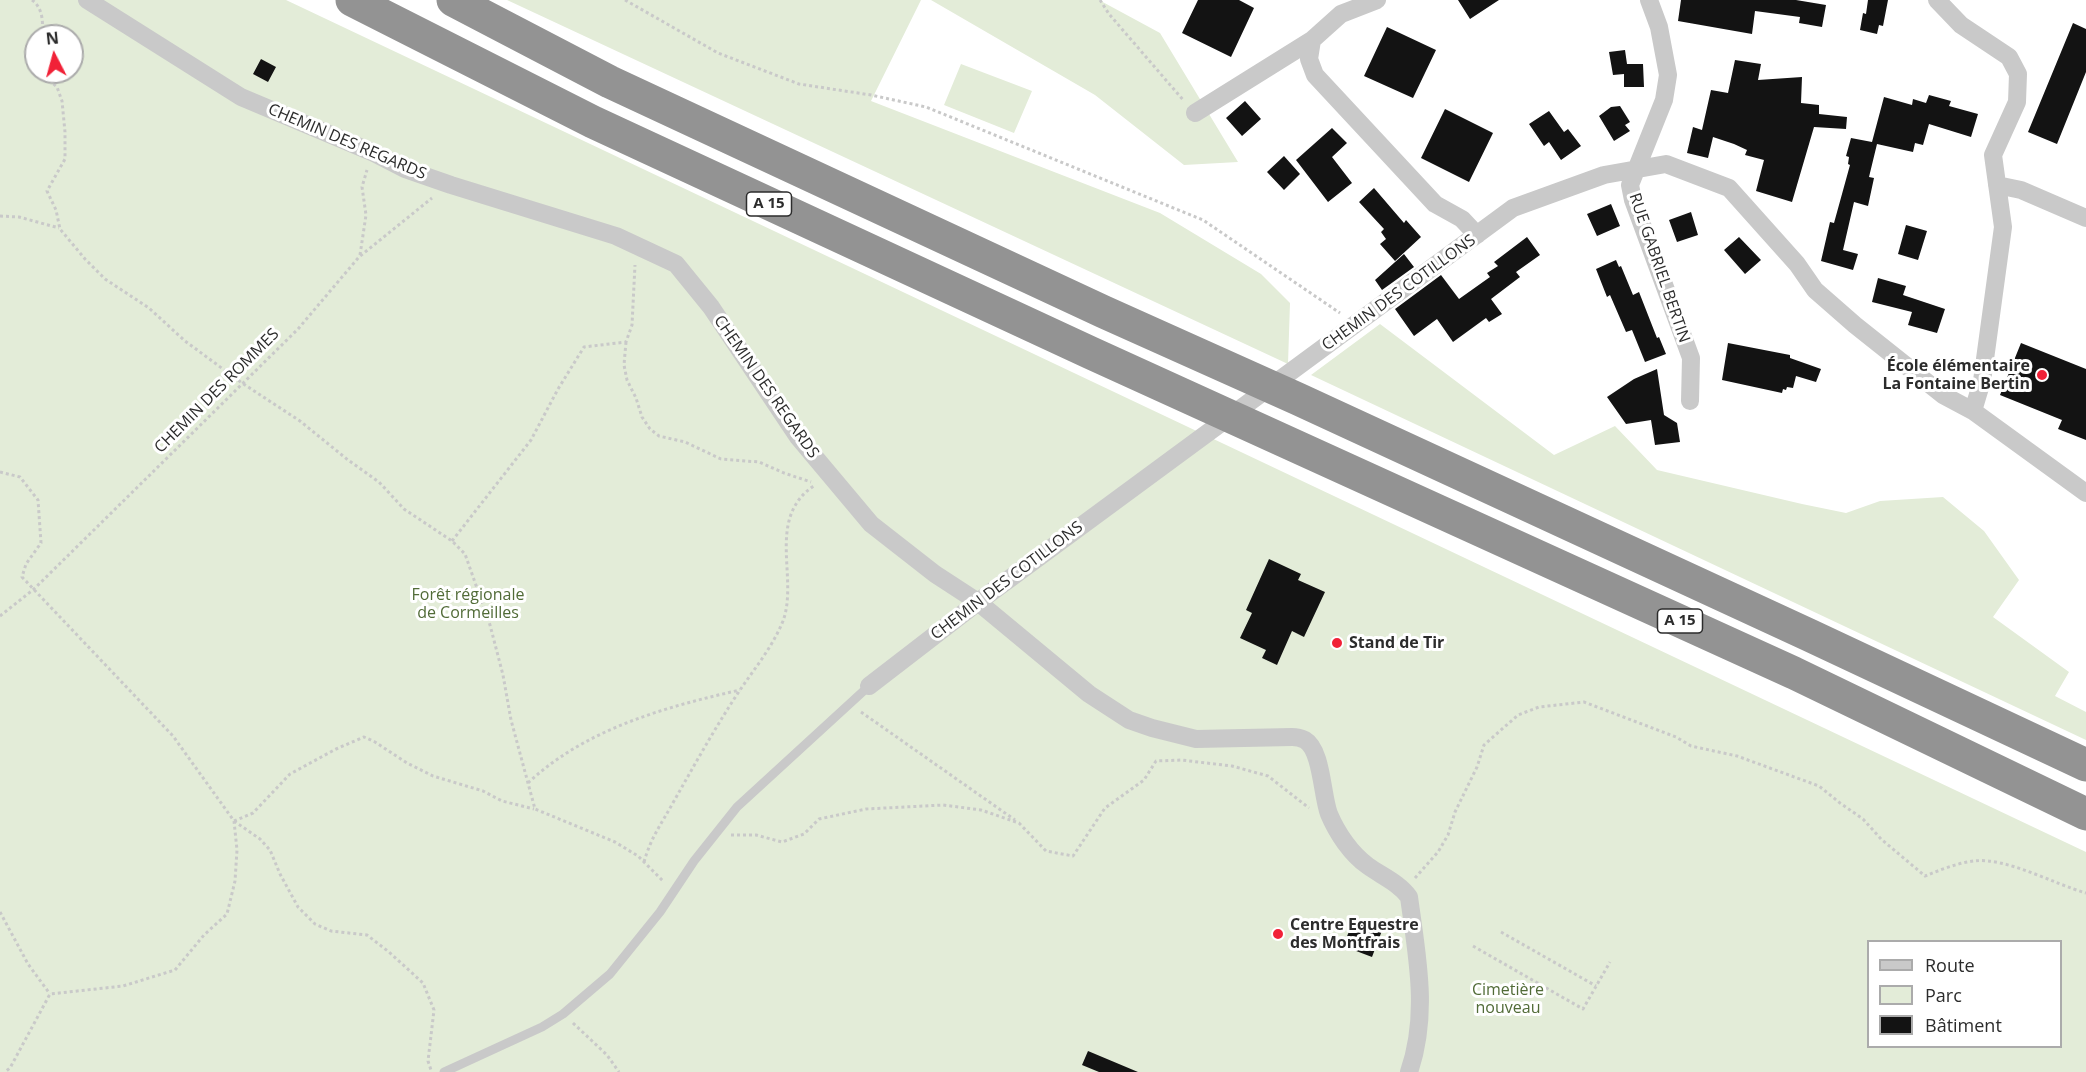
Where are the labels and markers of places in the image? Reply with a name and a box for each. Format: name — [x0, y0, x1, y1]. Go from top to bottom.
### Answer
place label: École élémentaire La Fontaine Bertin — [1883, 356, 2030, 394]
marker: École élémentaire La Fontaine Bertin — [2035, 368, 2049, 382]
place label: Stand de Tir — [1349, 633, 1444, 653]
marker: Stand de Tir — [1330, 636, 1344, 650]
place label: Centre Equestre des Montfrais — [1290, 915, 1419, 953]
marker: Centre Equestre des Montfrais — [1271, 927, 1285, 941]

